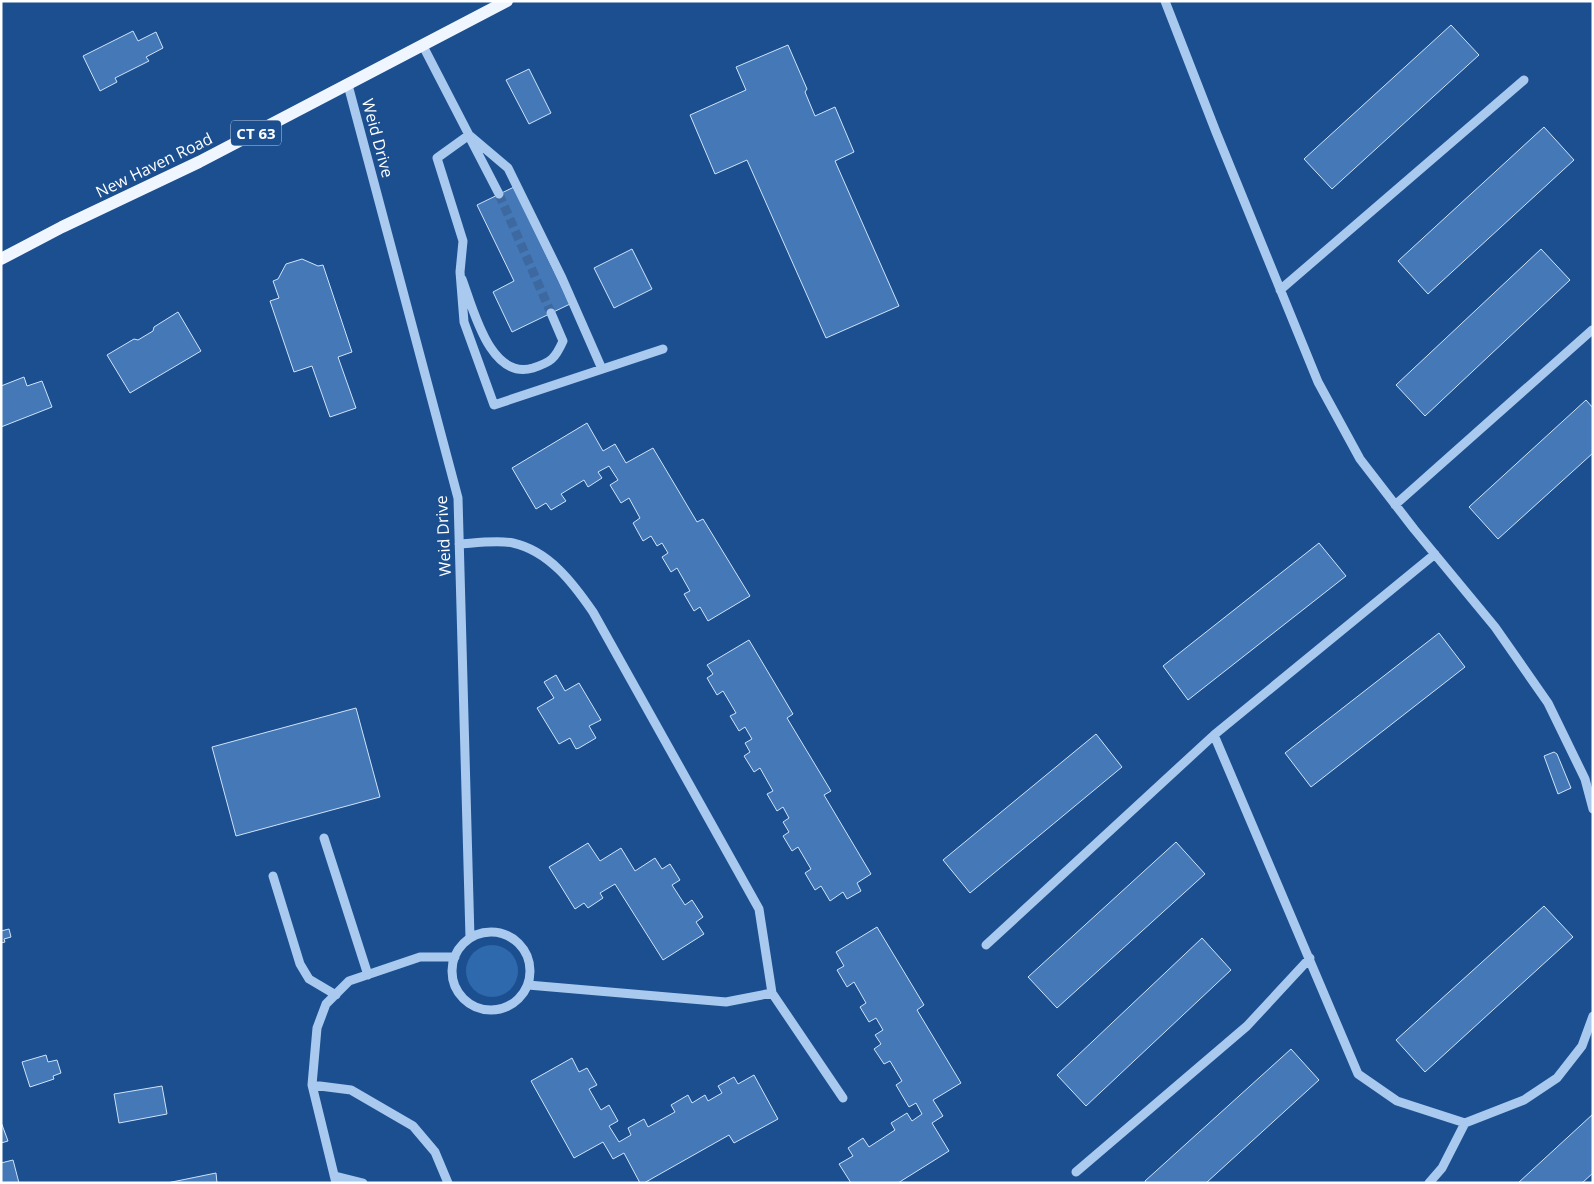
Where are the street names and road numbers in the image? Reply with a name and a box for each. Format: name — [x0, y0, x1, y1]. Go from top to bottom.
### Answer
street label: Weid Drive — [357, 96, 399, 180]
road number: CT 63 — [231, 120, 281, 146]
street label: New Haven Road — [92, 127, 216, 203]
street label: Weid Drive — [430, 495, 456, 577]

